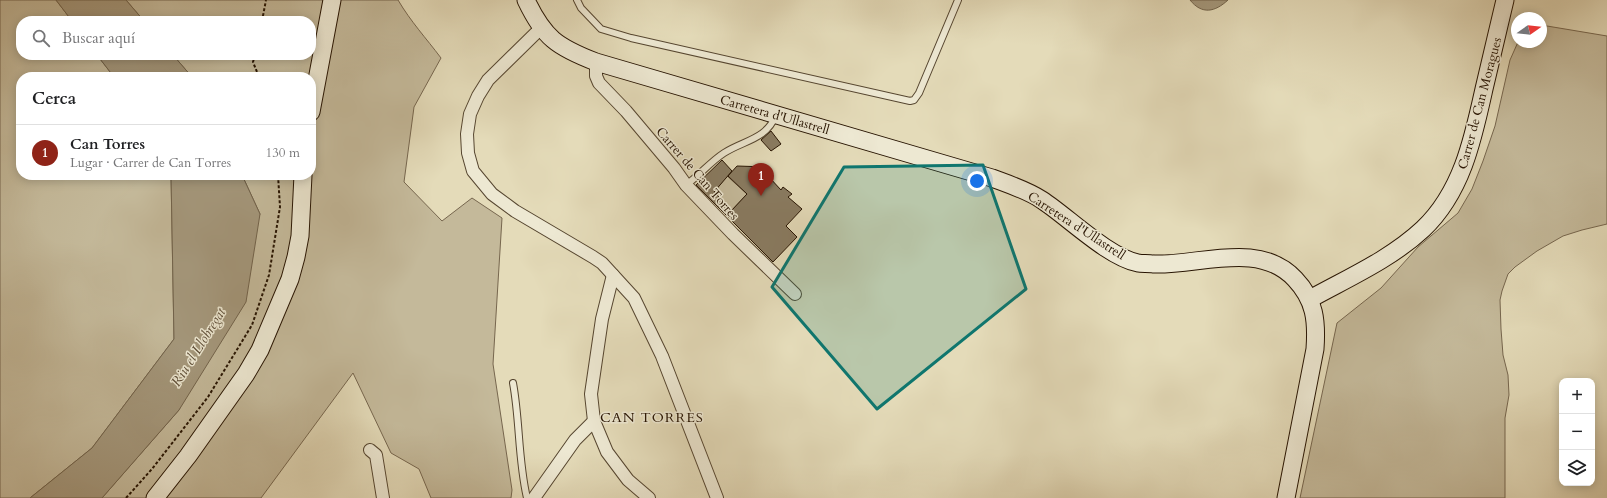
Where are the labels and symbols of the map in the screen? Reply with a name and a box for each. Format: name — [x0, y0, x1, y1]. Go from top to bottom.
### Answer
north arrow — [1511, 12, 1547, 48]
street label: Carrer de Can Moragues — [1454, 35, 1506, 171]
street label: Carretera d'Ullastrell — [718, 91, 832, 139]
street label: Carrer de Can Torres — [652, 123, 743, 224]
pin: 1 — [748, 163, 774, 196]
your location — [967, 171, 987, 191]
street label: Carretera d'Ullastrell — [1024, 187, 1129, 265]
water label: Riu el Llobregat — [167, 304, 231, 390]
district label: CAN TORRES — [600, 408, 704, 427]

